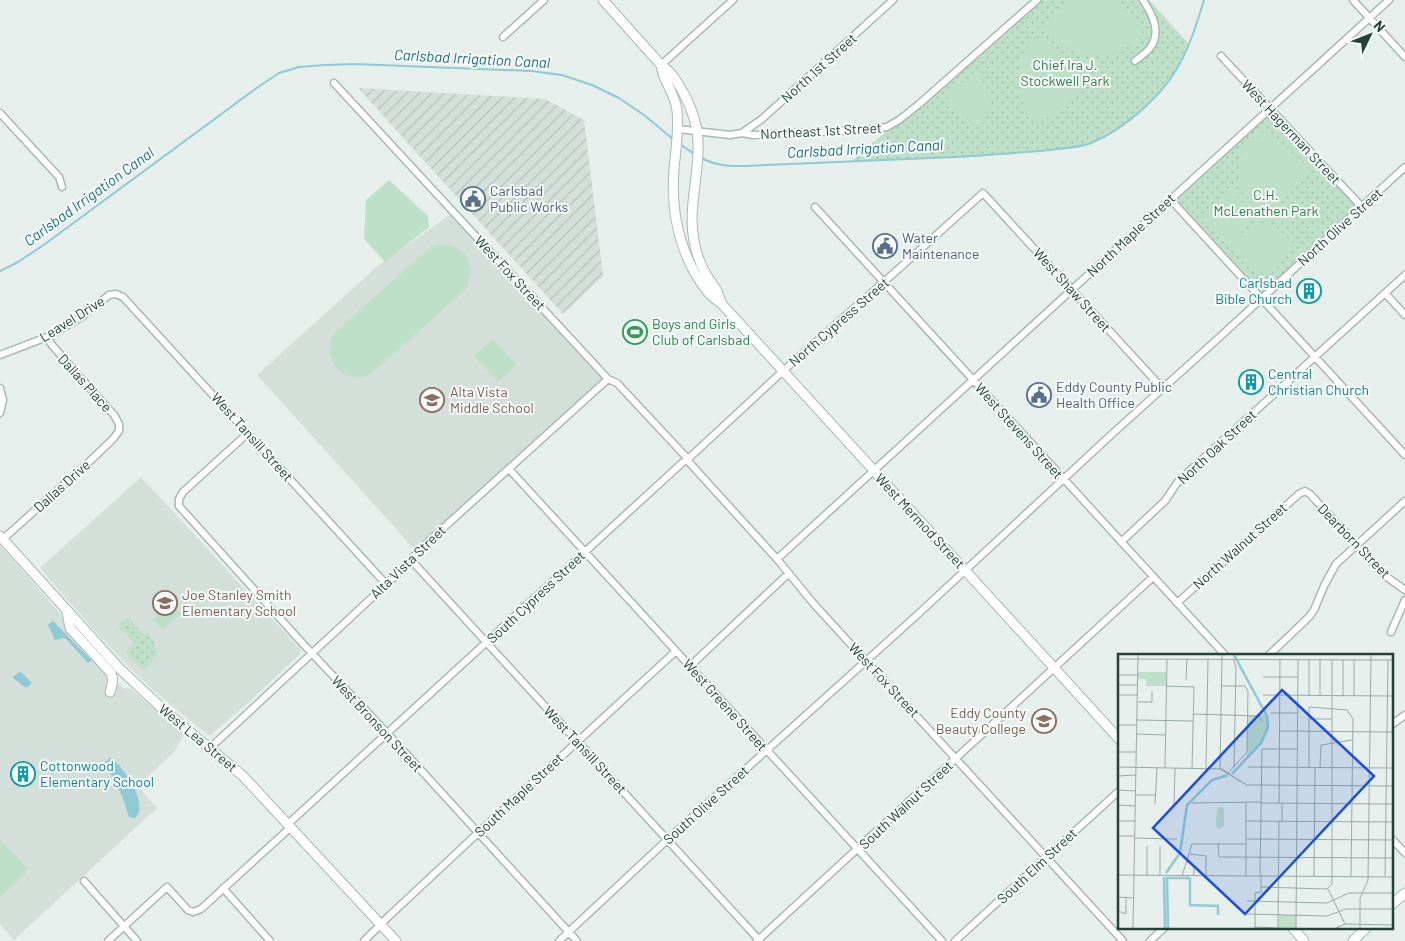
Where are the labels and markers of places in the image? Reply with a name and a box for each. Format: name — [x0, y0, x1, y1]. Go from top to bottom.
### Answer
place label: Carlsbad Public Works — [490, 182, 569, 215]
public building icon: Carlsbad Public Works — [460, 186, 486, 212]
place label: Water Maintenance — [902, 229, 979, 262]
public building icon: Water Maintenance — [872, 233, 898, 259]
place label: Carlsbad Bible Church — [1215, 274, 1292, 307]
building icon: Carlsbad Bible Church — [1296, 278, 1322, 304]
place label: Boys and Girls Club of Carlsbad — [652, 315, 750, 348]
sports icon: Boys and Girls Club of Carlsbad — [622, 319, 648, 345]
place label: Central Christian Church — [1268, 365, 1369, 398]
building icon: Central Christian Church — [1238, 369, 1264, 395]
place label: Eddy County Public Health Office — [1056, 378, 1172, 411]
public building icon: Eddy County Public Health Office — [1026, 382, 1052, 408]
place label: Alta Vista Middle School — [450, 383, 534, 416]
school or university icon: Alta Vista Middle School — [419, 387, 445, 413]
place label: Joe Stanley Smith Elementary School — [182, 586, 296, 619]
school or university icon: Joe Stanley Smith Elementary School — [152, 590, 178, 616]
place label: Eddy County Beauty College — [936, 704, 1027, 737]
school or university icon: Eddy County Beauty College — [1031, 708, 1057, 734]
place label: Cottonwood Elementary School — [40, 757, 154, 790]
building icon: Cottonwood Elementary School — [10, 761, 36, 787]

